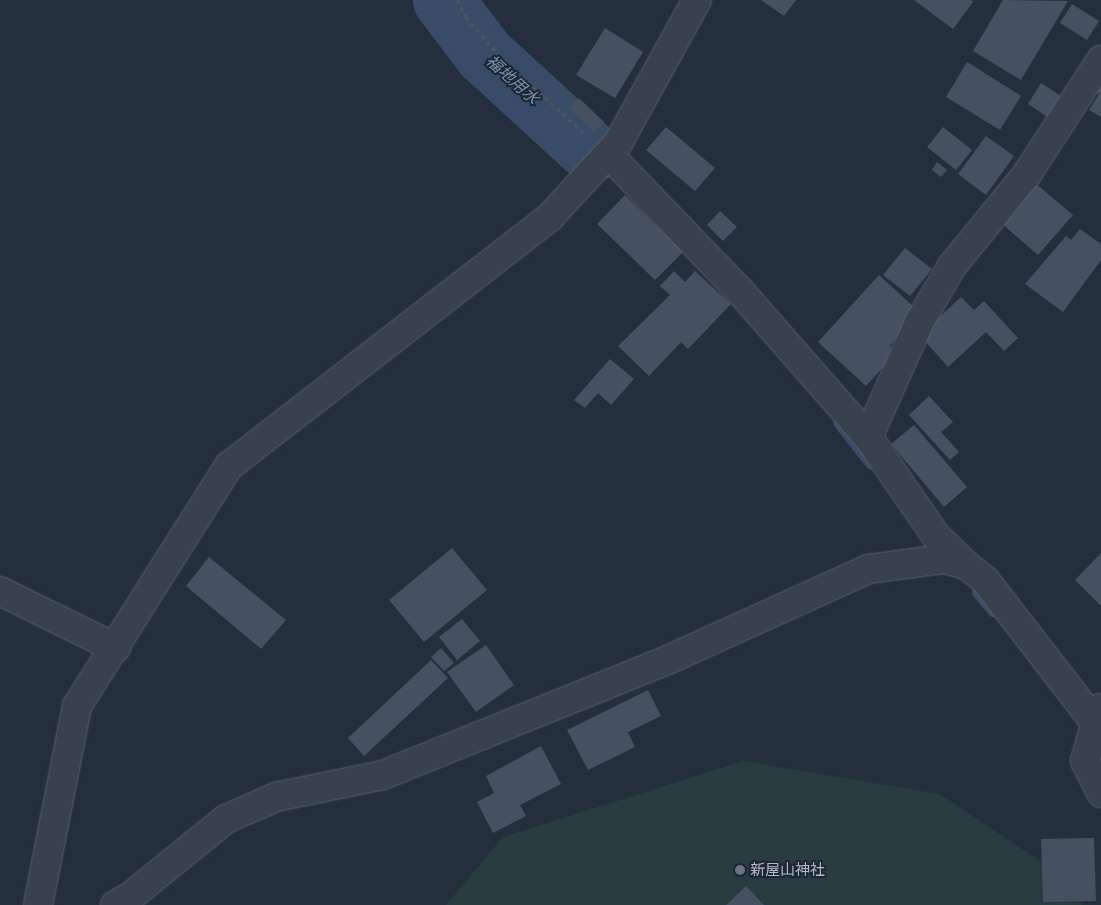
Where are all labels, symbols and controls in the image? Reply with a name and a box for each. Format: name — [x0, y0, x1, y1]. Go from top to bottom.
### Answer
water label: 福地用水 — [482, 51, 542, 109]
place label: 新屋山神社 — [750, 861, 825, 879]
marker: 新屋山神社 — [734, 864, 746, 876]

